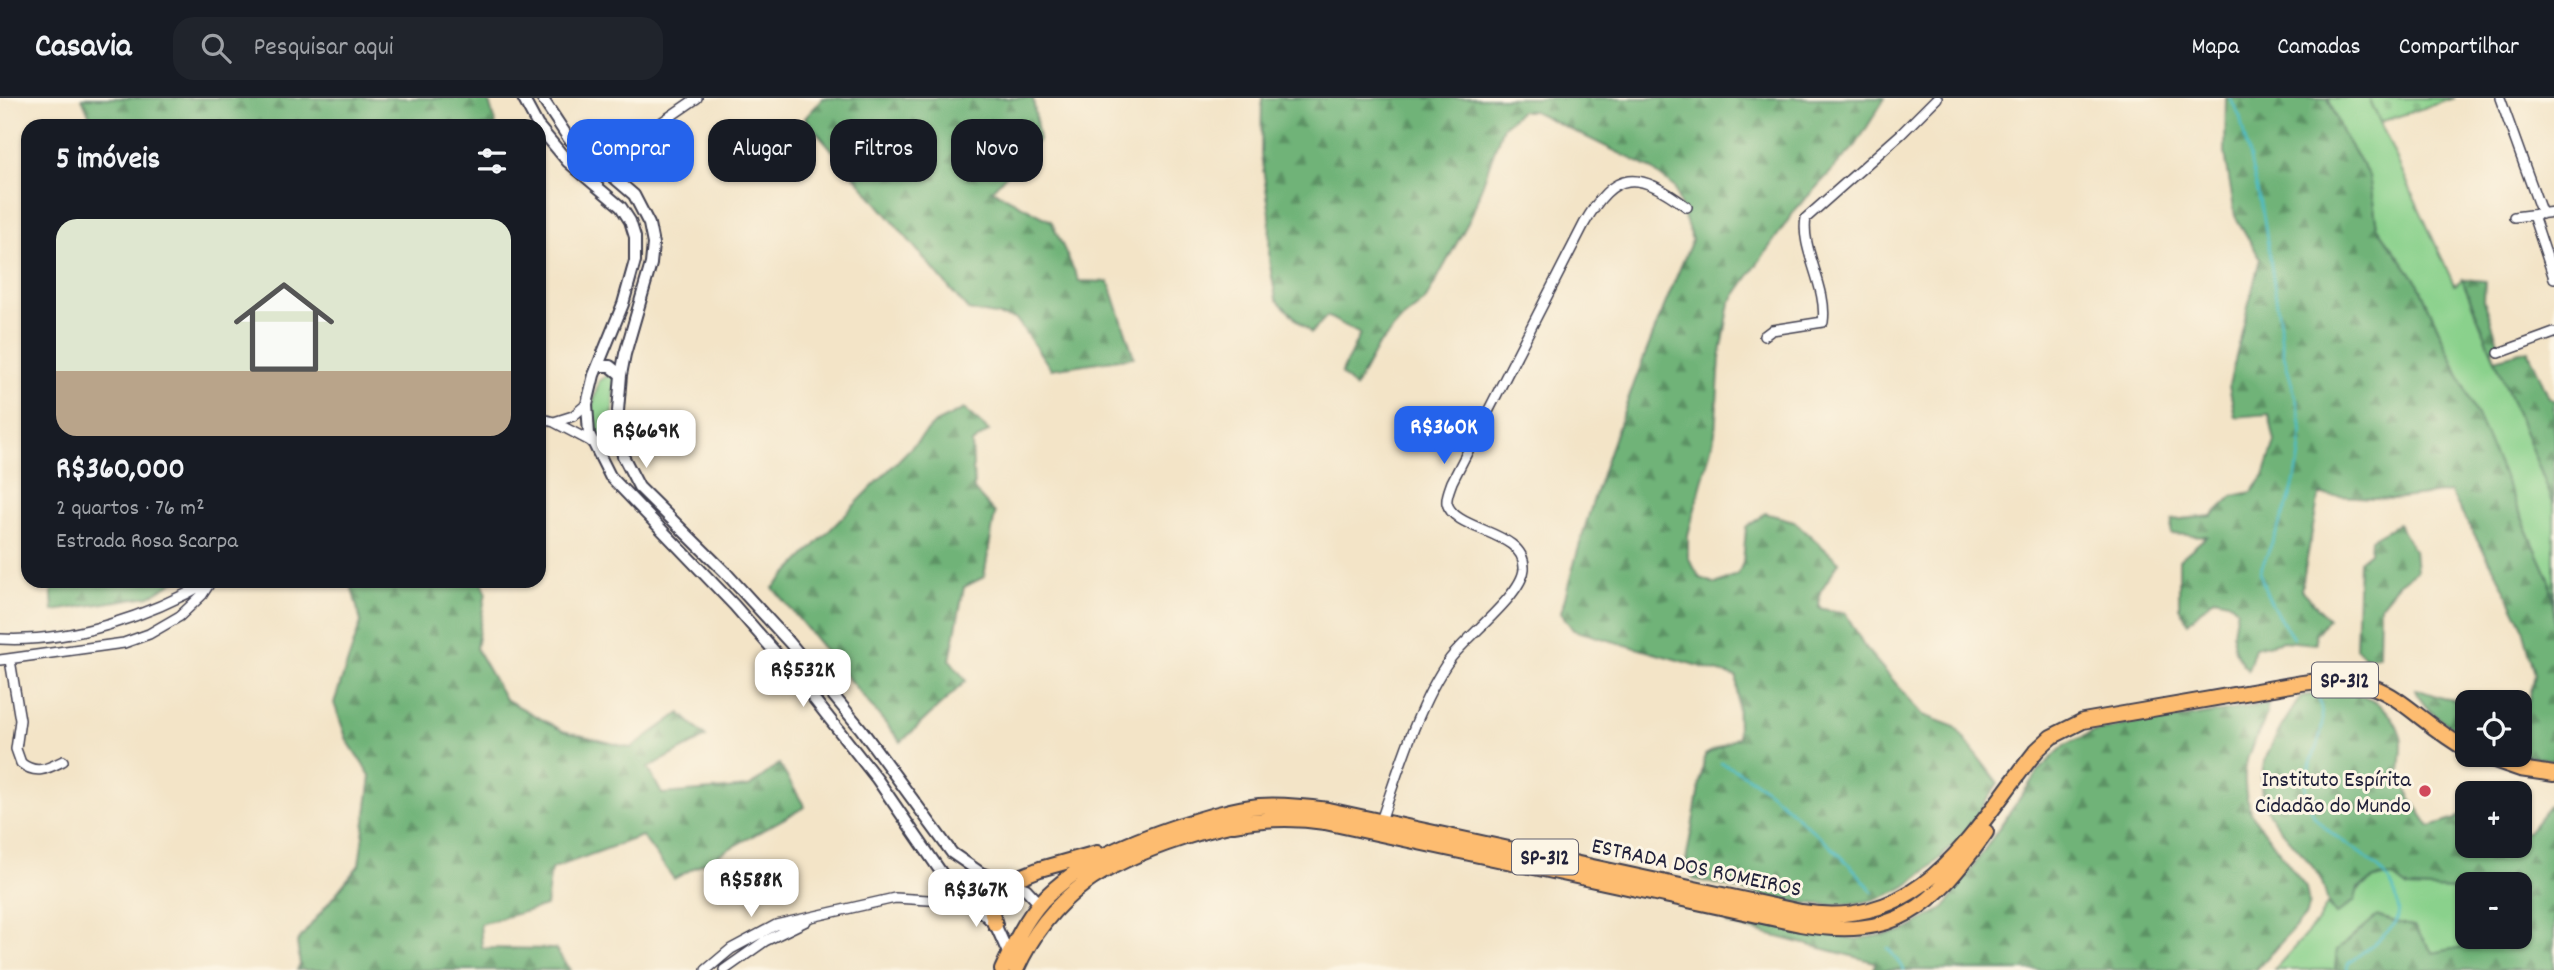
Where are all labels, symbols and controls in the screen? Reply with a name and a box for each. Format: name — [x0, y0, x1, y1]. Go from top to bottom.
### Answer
search box — [173, 17, 663, 80]
text: Casavia — [35, 25, 131, 72]
icon: search — [197, 29, 235, 67]
text: Pesquisar aqui — [253, 30, 394, 67]
text: Mapa — [2192, 31, 2239, 65]
text: Camadas — [2277, 31, 2361, 65]
text: Compartilhar — [2399, 31, 2519, 65]
chip: Comprar — [567, 119, 694, 182]
chip: Alugar — [708, 119, 816, 182]
chip: Filtros — [830, 119, 937, 182]
chip: Novo — [951, 119, 1043, 182]
text: 5 imóveis — [56, 140, 160, 183]
icon: filters — [473, 142, 511, 180]
icon: home — [221, 264, 347, 390]
pin: R$360K — [1387, 406, 1501, 466]
pin: R$669K — [589, 410, 703, 470]
text: R$360K — [1410, 412, 1478, 445]
text: R$669K — [613, 416, 679, 449]
text: R$360,000 — [56, 450, 185, 493]
text: 2 quartos · 76 m² — [56, 493, 205, 526]
text: Estrada Rosa Scarpa — [56, 526, 238, 559]
pin: R$532K — [746, 650, 860, 709]
text: R$532K — [771, 655, 835, 688]
road number: SP-312 — [2312, 662, 2378, 698]
map controls — [2455, 690, 2532, 949]
button: locate — [2455, 690, 2532, 767]
place label: Instituto Espírita Cidadão do Mundo — [2255, 765, 2412, 824]
button: + — [2455, 781, 2532, 858]
marker: Instituto Espírita Cidadão do Mundo — [2417, 783, 2433, 799]
street label: ESTRADA DOS ROMEIROS — [1588, 831, 1804, 908]
road number: SP-312 — [1512, 840, 1578, 874]
pin: R$588K — [694, 860, 808, 919]
text: R$588K — [720, 865, 782, 898]
pin: R$367K — [919, 870, 1033, 929]
button: − — [2455, 872, 2532, 949]
text: R$367K — [944, 875, 1008, 908]

